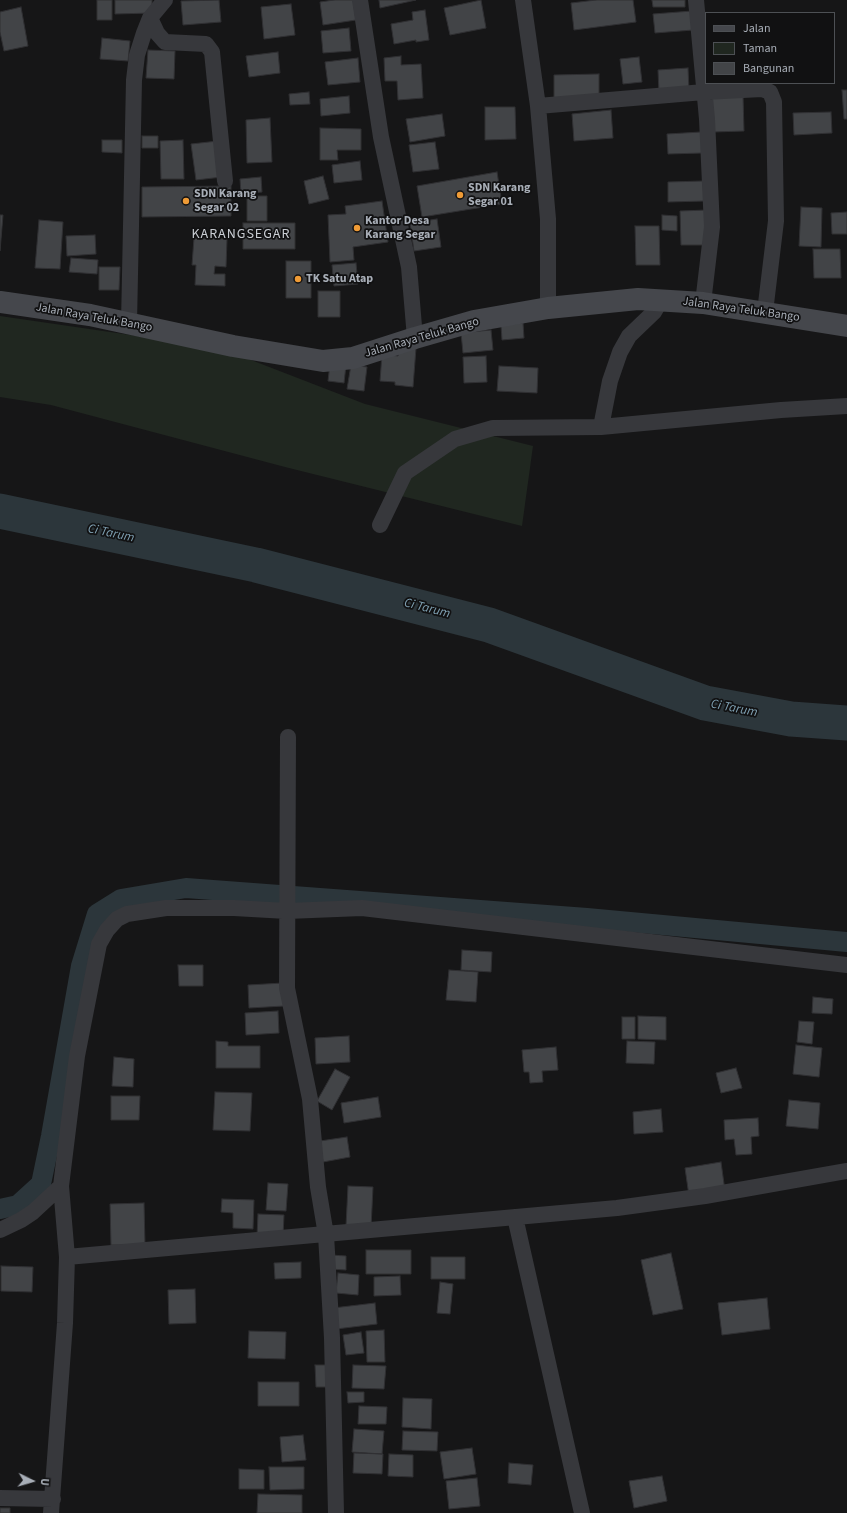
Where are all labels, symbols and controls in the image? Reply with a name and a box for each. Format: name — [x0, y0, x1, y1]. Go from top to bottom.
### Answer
legend — [705, 12, 835, 84]
text: Jalan — [743, 20, 770, 37]
text: Taman — [743, 40, 777, 57]
text: Bangunan — [743, 60, 794, 77]
place label: SDN Karang Segar 01 — [468, 181, 530, 209]
place label: SDN Karang Segar 02 — [194, 187, 256, 215]
marker: SDN Karang Segar 01 — [455, 190, 465, 200]
marker: SDN Karang Segar 02 — [181, 196, 191, 206]
place label: Kantor Desa Karang Segar — [365, 214, 435, 242]
marker: Kantor Desa Karang Segar — [352, 223, 362, 233]
district label: KARANGSEGAR — [192, 227, 290, 243]
place label: TK Satu Atap — [306, 272, 373, 286]
marker: TK Satu Atap — [293, 274, 303, 284]
street label: Jalan Raya Teluk Bango — [682, 295, 800, 325]
street label: Jalan Raya Teluk Bango — [35, 301, 153, 335]
street label: Jalan Raya Teluk Bango — [363, 315, 481, 361]
water label: Ci Tarum — [86, 521, 136, 547]
water label: Ci Tarum — [402, 596, 452, 622]
water label: Ci Tarum — [709, 697, 759, 721]
north arrow — [12, 1461, 52, 1501]
text: U — [37, 1478, 52, 1486]

